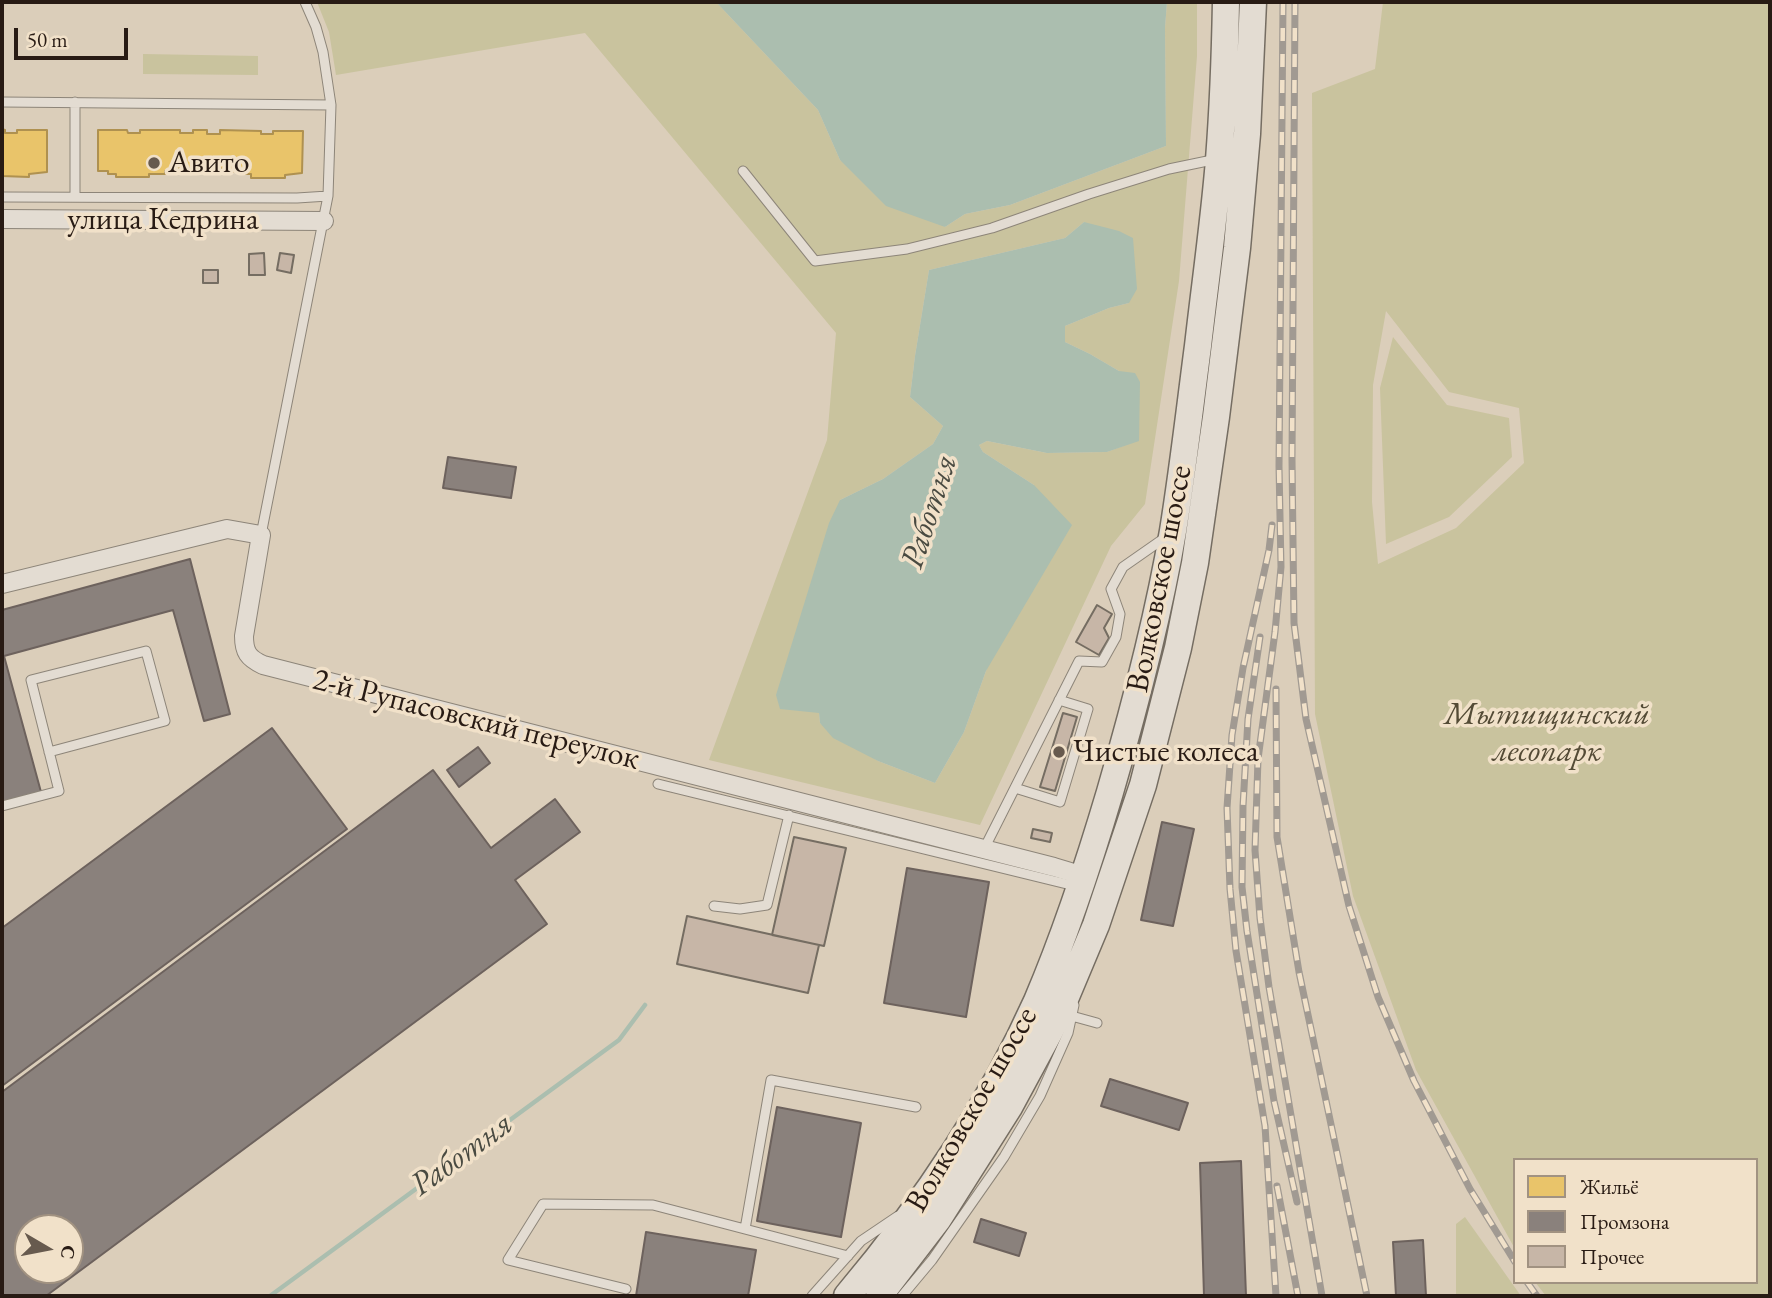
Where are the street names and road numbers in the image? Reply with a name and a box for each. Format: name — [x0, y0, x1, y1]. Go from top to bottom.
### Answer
street label: улица Кедрина — [67, 201, 259, 239]
street label: Волковское шоссе — [1119, 462, 1201, 696]
street label: 2-й Рупасовский переулок — [309, 661, 643, 779]
street label: Волковское шоссе — [898, 1001, 1046, 1219]

